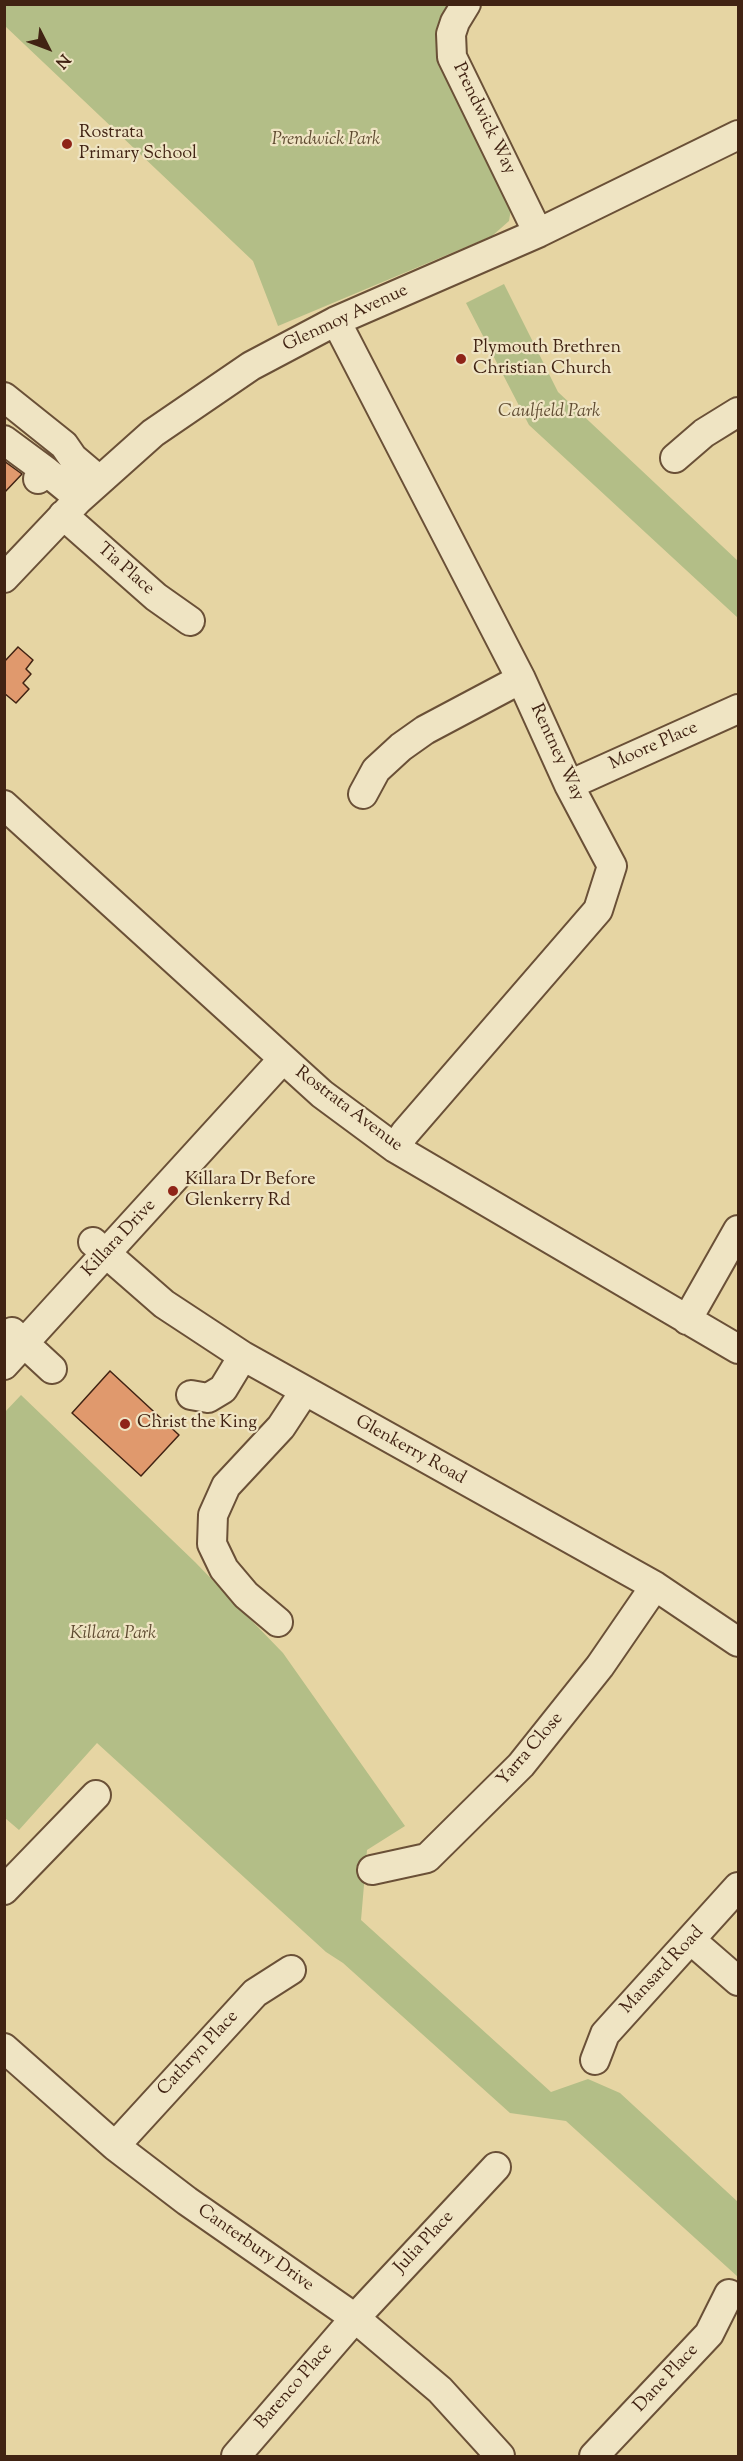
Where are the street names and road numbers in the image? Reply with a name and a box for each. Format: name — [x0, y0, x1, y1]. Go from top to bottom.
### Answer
street label: Prendwick Way — [447, 60, 519, 178]
street label: Glenmoy Avenue — [280, 281, 412, 357]
street label: Tia Place — [92, 539, 158, 601]
street label: Rentney Way — [524, 701, 588, 805]
street label: Moore Place — [606, 718, 702, 776]
street label: Rostrata Avenue — [290, 1063, 406, 1157]
street label: Killara Drive — [79, 1196, 161, 1282]
street label: Glenkerry Road — [351, 1412, 469, 1490]
street label: Yarra Close — [493, 1709, 569, 1791]
street label: Mansard Road — [617, 1923, 709, 2019]
street label: Cathryn Place — [154, 2007, 244, 2101]
street label: Canterbury Drive — [193, 2201, 317, 2297]
street label: Julia Place — [391, 2207, 459, 2279]
street label: Barenco Place — [252, 2340, 338, 2434]
street label: Dane Place — [630, 2341, 704, 2417]

